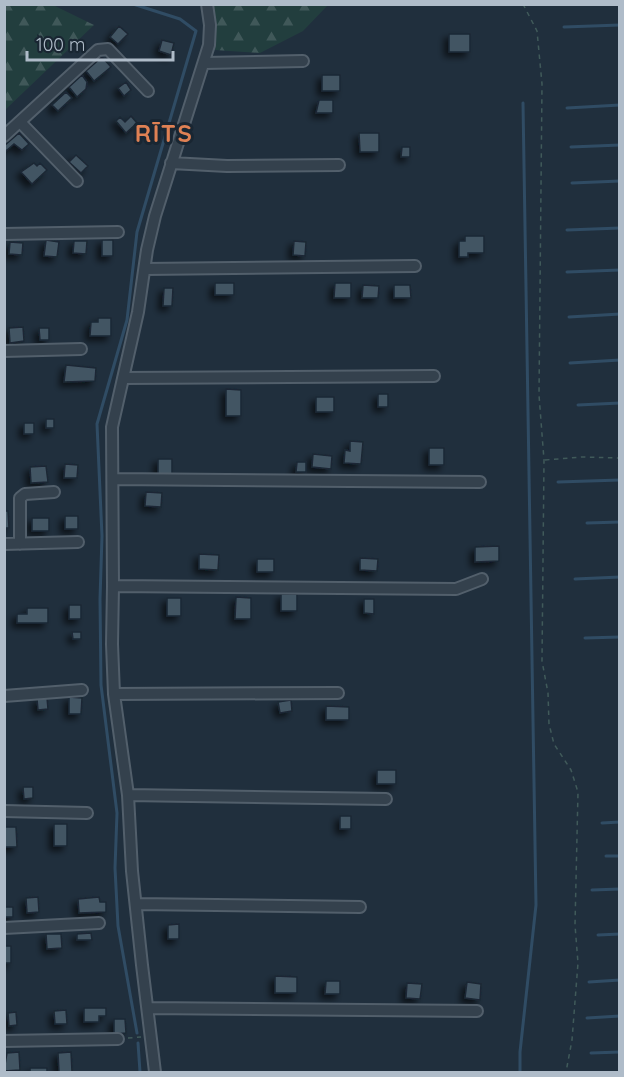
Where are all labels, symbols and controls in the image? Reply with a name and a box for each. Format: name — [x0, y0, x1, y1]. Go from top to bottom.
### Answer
scale bar — [27, 24, 172, 62]
text: 100 m — [36, 33, 85, 56]
district label: RĪTS — [135, 118, 193, 148]

